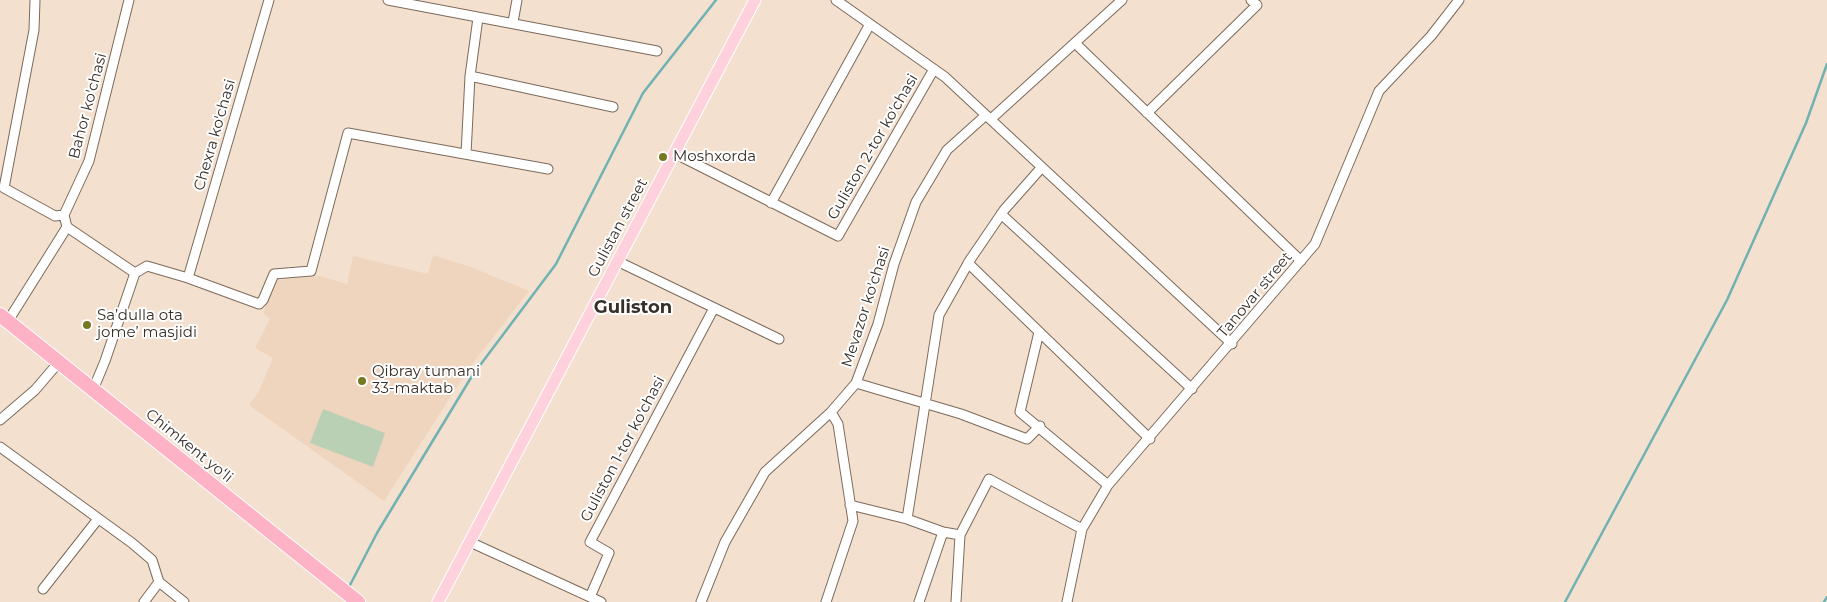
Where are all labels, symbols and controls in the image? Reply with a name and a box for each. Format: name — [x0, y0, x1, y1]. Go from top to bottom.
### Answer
street label: Bahor ko'chasi — [65, 51, 111, 161]
street label: Guliston 2-tor ko'chasi — [824, 71, 922, 223]
street label: Chexra ko'chasi — [190, 77, 240, 193]
place label: Moshxorda — [673, 148, 756, 166]
marker: Moshxorda — [657, 151, 669, 163]
street label: Gulistan street — [584, 176, 652, 280]
street label: Mevazor ko'chasi — [838, 244, 894, 370]
street label: Tanovar street — [1214, 248, 1296, 342]
district label: Guliston — [594, 297, 672, 319]
place label: Sa’dulla ota jome’ masjidi — [97, 307, 197, 342]
marker: Sa’dulla ota jome’ masjidi — [81, 319, 93, 331]
place label: Qibray tumani 33-maktab — [372, 363, 480, 398]
street label: Guliston 1-tor ko'chasi — [577, 373, 669, 525]
marker: Qibray tumani 33-maktab — [356, 375, 368, 387]
street label: Chimkent yo‘li — [142, 405, 236, 487]

